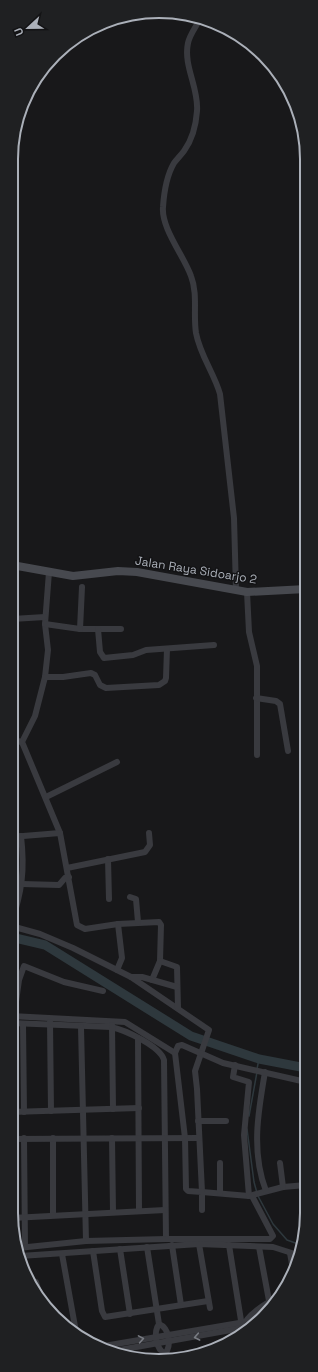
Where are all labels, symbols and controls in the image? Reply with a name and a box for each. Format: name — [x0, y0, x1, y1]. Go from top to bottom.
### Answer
north arrow — [8, 8, 48, 48]
text: U — [11, 26, 27, 38]
street label: Jalan Raya Sidoarjo 2 — [134, 552, 258, 588]
one-way arrow — [193, 1332, 200, 1340]
one-way arrow — [138, 1335, 144, 1344]

